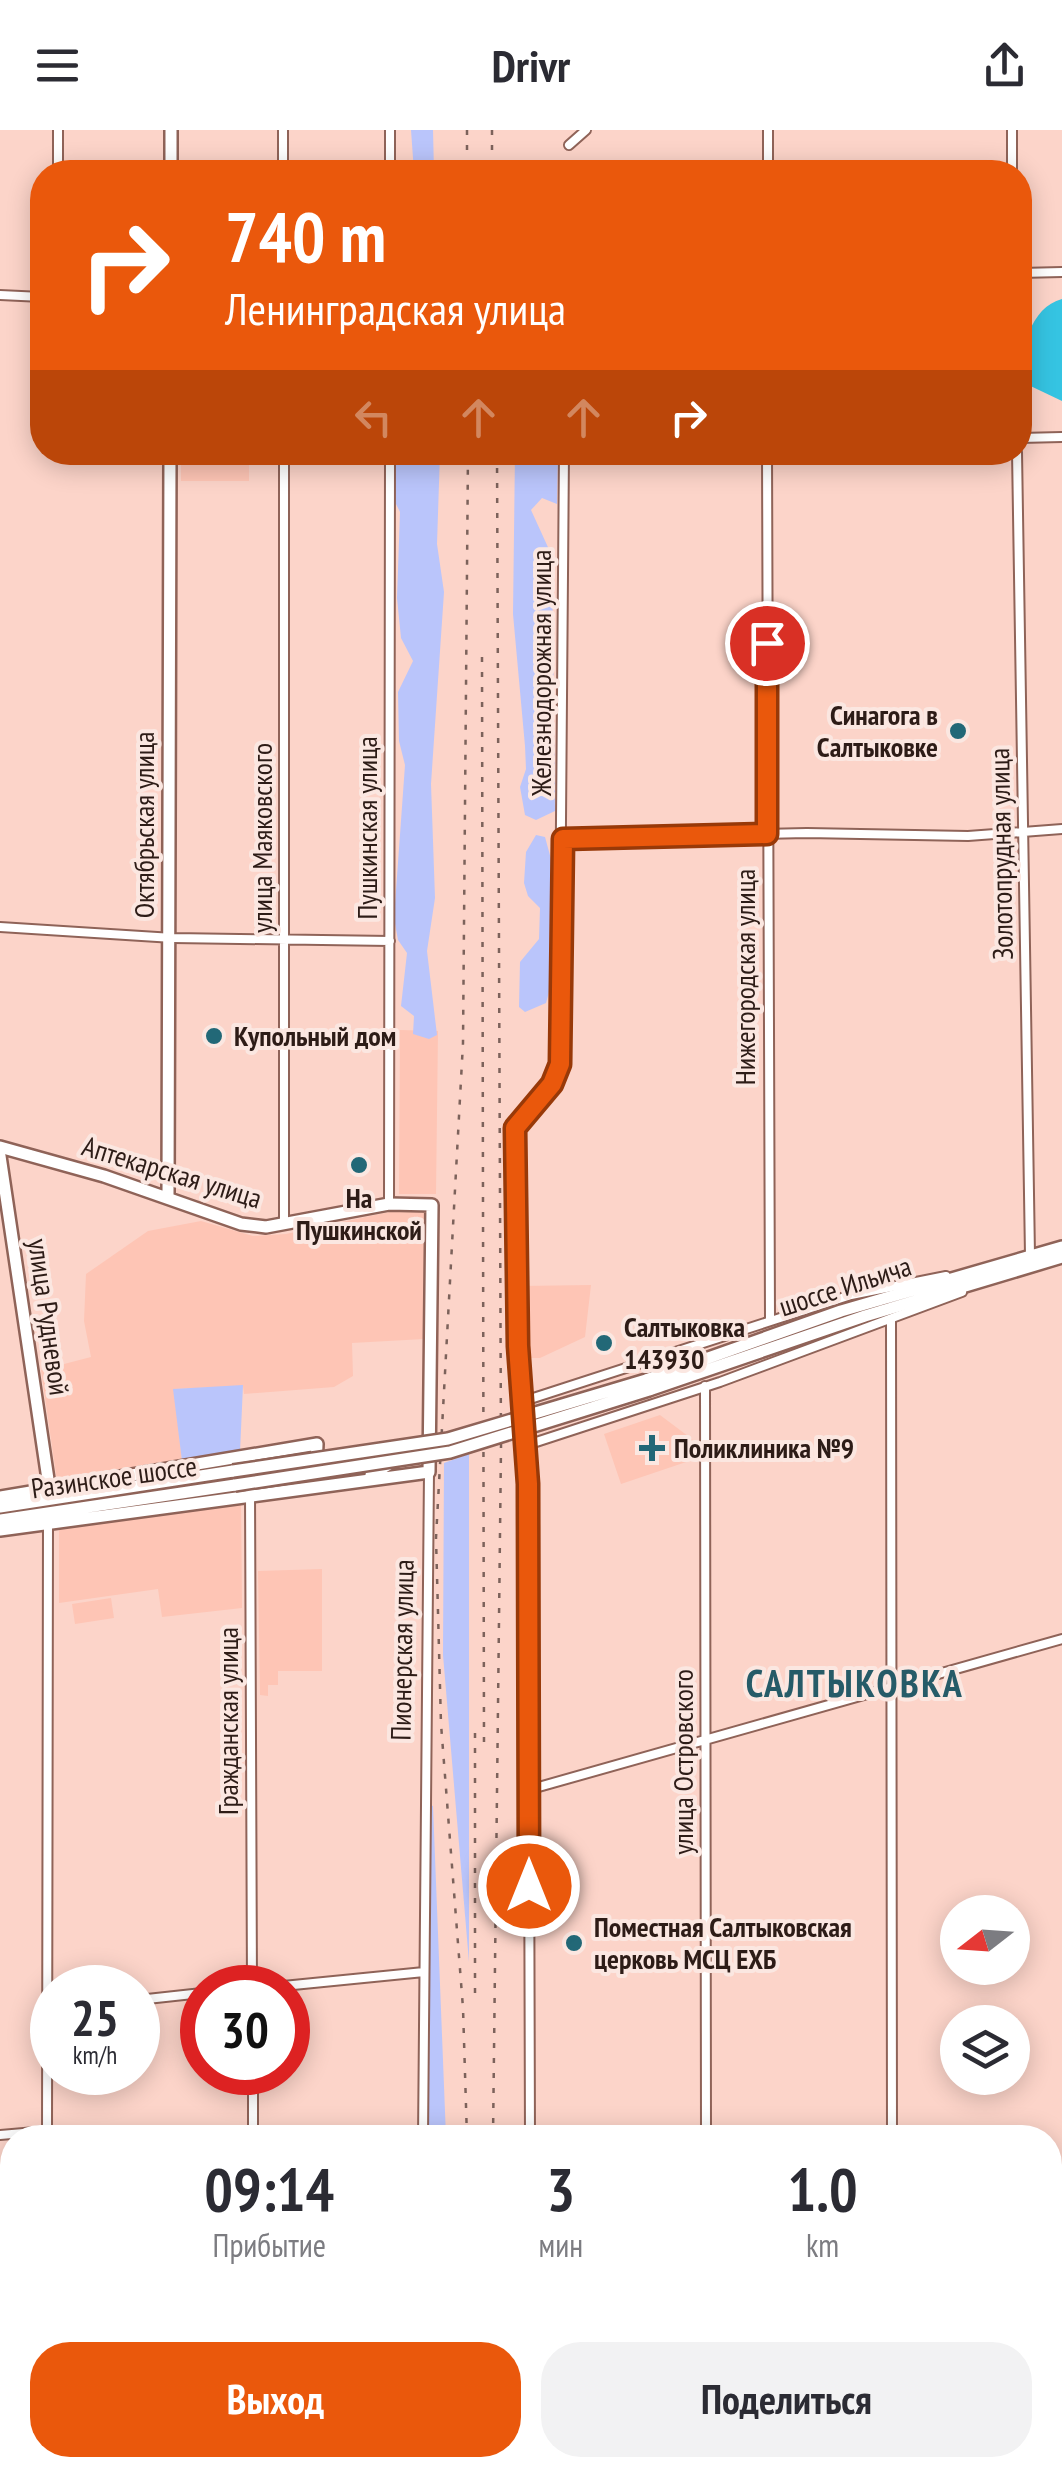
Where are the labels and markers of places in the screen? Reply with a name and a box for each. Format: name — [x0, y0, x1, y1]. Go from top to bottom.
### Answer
pin — [725, 601, 810, 686]
place label: Синагога в Салтыковке — [817, 696, 938, 765]
marker: Синагога в Салтыковке — [947, 720, 969, 742]
place label: Купольный дом — [234, 1017, 396, 1054]
marker: Купольный дом — [203, 1025, 225, 1047]
marker: На Пушкинской — [348, 1154, 370, 1176]
place label: На Пушкинской — [296, 1179, 422, 1248]
place label: Салтыковка 143930 — [624, 1308, 745, 1377]
marker: Салтыковка 143930 — [593, 1332, 615, 1354]
place label: Поликлиника №9 — [674, 1429, 854, 1466]
marker: Поликлиника №9 — [639, 1435, 665, 1461]
place label: Поместная Салтыковская церковь МСЦ ЕХБ — [594, 1908, 852, 1977]
marker: Поместная Салтыковская церковь МСЦ ЕХБ — [563, 1932, 585, 1954]

